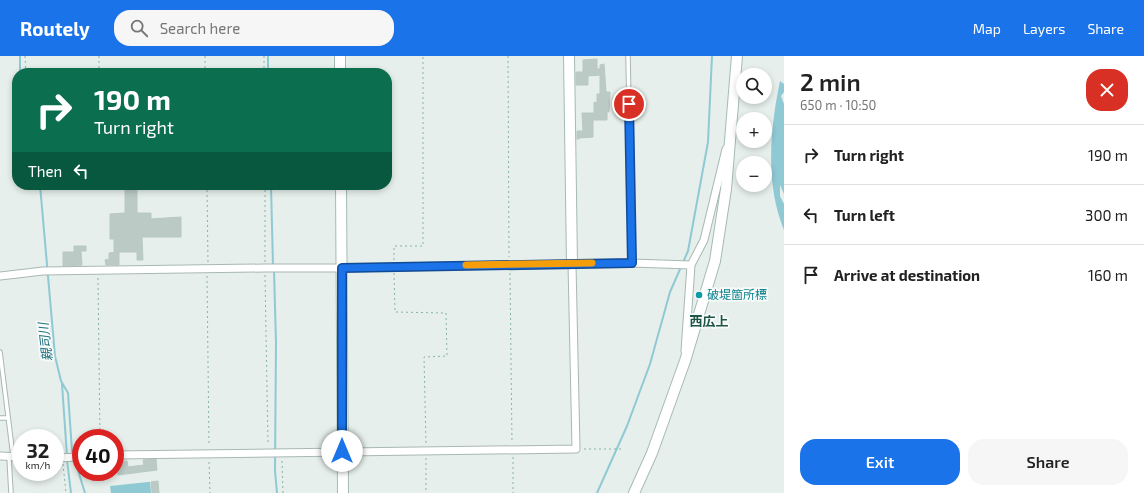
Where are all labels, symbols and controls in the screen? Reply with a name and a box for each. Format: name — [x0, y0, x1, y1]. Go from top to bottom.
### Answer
search box — [114, 10, 394, 46]
text: Routely — [20, 17, 90, 40]
icon: search — [128, 17, 150, 39]
text: Search here — [160, 19, 240, 37]
text: Map — [973, 20, 1001, 37]
text: Layers — [1023, 20, 1065, 37]
text: Share — [1087, 20, 1124, 37]
text: 2 min — [800, 67, 861, 96]
map controls — [736, 68, 772, 192]
button: search — [736, 68, 772, 104]
button: close — [1086, 69, 1128, 111]
text: 190 m — [94, 82, 171, 116]
icon: right — [28, 84, 80, 136]
pin — [612, 87, 646, 121]
icon: arrive — [618, 93, 640, 115]
text: 650 m · 10:50 — [800, 97, 876, 113]
button: + — [736, 112, 772, 148]
text: Turn right — [94, 116, 174, 138]
icon: right — [800, 144, 822, 166]
text: Turn right — [834, 146, 904, 164]
text: 190 m — [1088, 146, 1128, 164]
button: − — [736, 156, 772, 192]
icon: left — [70, 160, 92, 182]
text: Then — [28, 162, 62, 180]
icon: left — [800, 204, 822, 226]
text: Turn left — [834, 206, 895, 224]
text: 300 m — [1085, 206, 1128, 224]
icon: arrive — [800, 264, 822, 286]
text: Arrive at destination — [834, 266, 980, 284]
text: 160 m — [1088, 266, 1128, 284]
place label: 破堤箇所標 — [707, 287, 767, 301]
marker: 破堤箇所標 — [694, 290, 704, 300]
district label: 西広上 — [689, 313, 729, 329]
water label: 親司川 — [34, 320, 55, 362]
speed limit sign: 40 — [72, 429, 124, 481]
position arrow — [321, 430, 363, 472]
text: 32 — [27, 438, 49, 462]
button: Exit — [800, 439, 960, 485]
button: Share — [968, 439, 1128, 485]
text: km/h — [26, 459, 50, 471]

